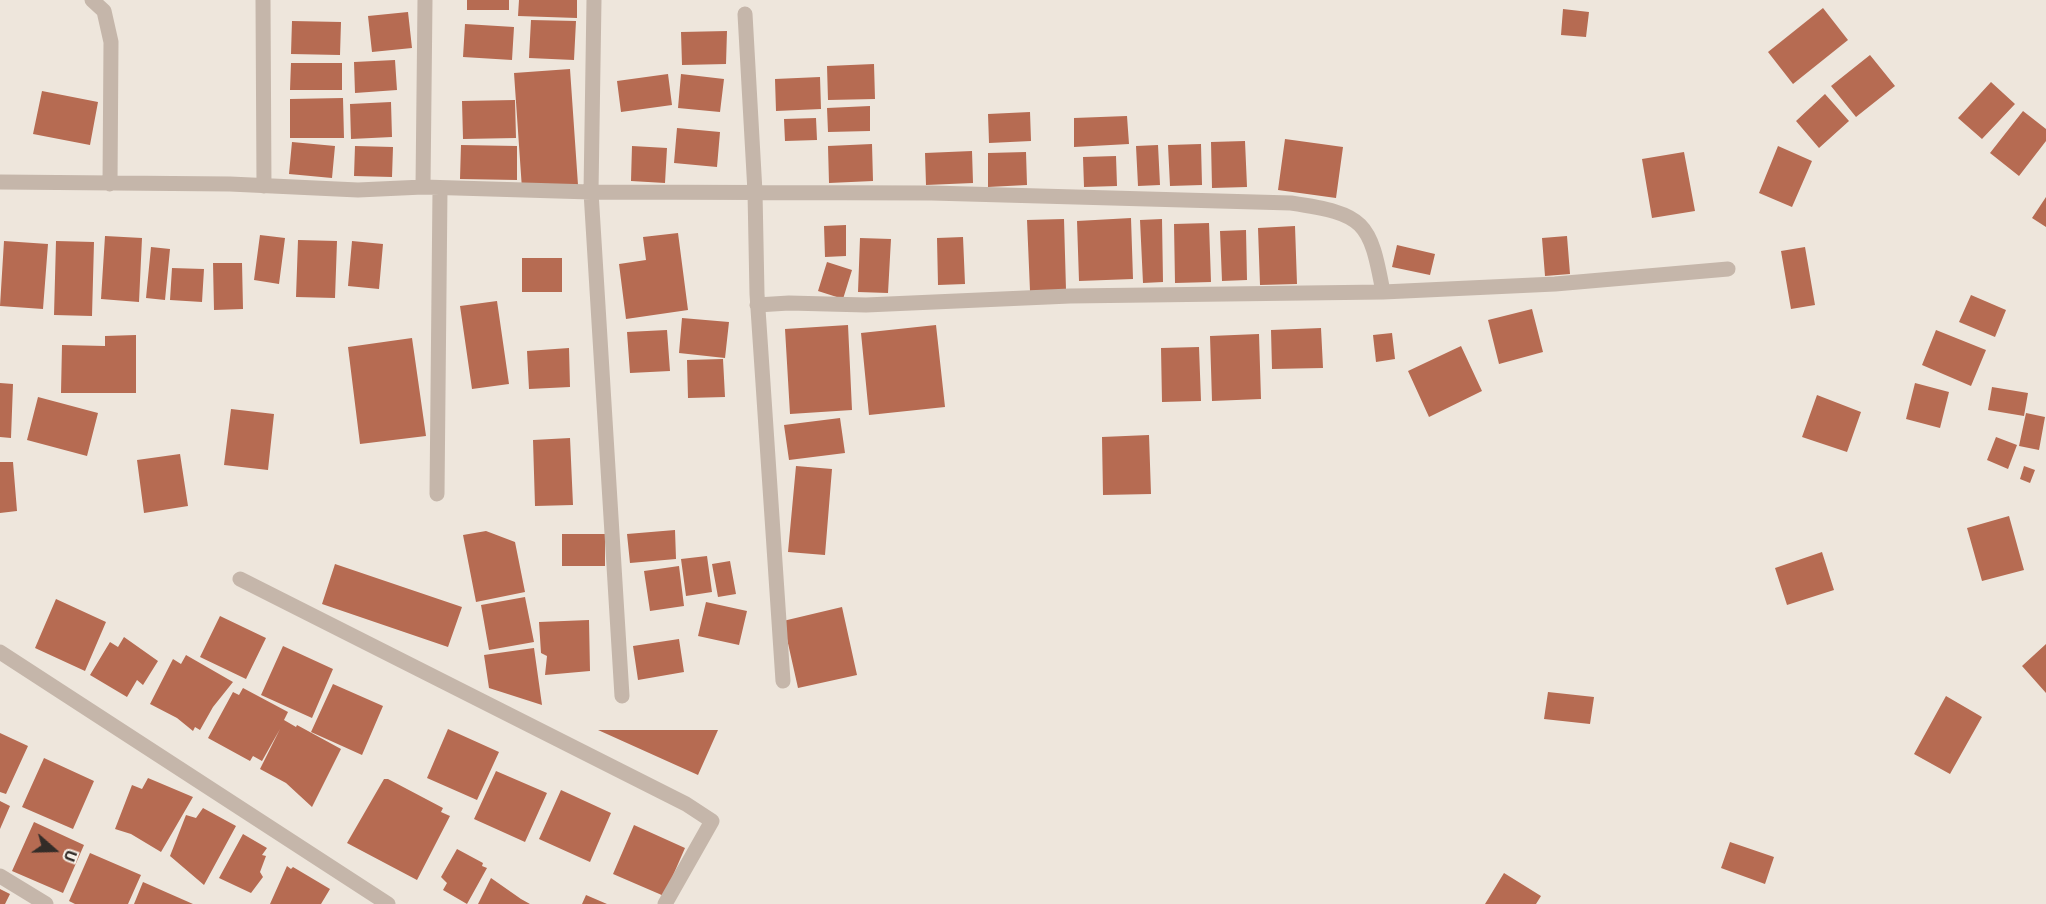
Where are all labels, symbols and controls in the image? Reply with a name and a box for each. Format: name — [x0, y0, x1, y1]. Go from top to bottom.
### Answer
north arrow — [24, 820, 84, 880]
text: U — [61, 848, 82, 865]

